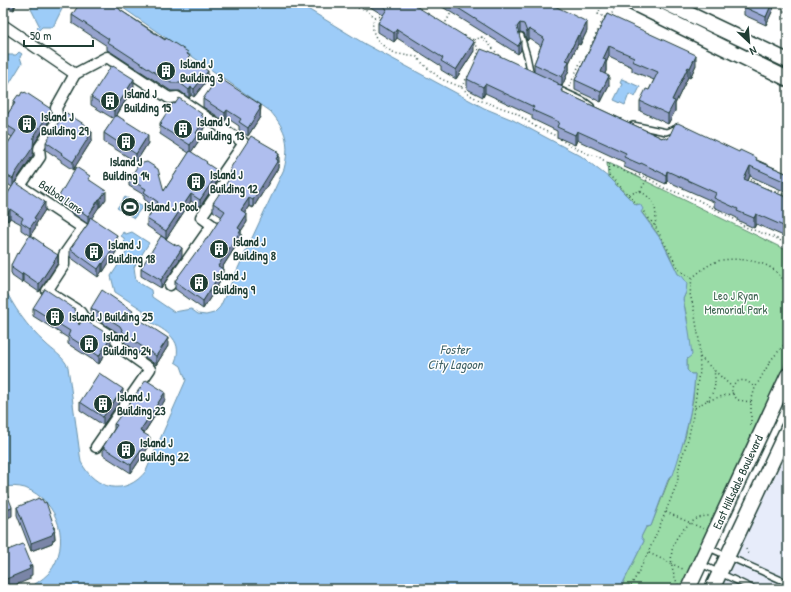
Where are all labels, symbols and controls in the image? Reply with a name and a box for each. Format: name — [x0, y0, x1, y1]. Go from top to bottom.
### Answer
scale bar — [24, 22, 93, 48]
north arrow — [729, 22, 769, 62]
text: 50 m — [30, 27, 51, 44]
text: N — [748, 43, 759, 59]
place label: Island J Building 3 — [180, 55, 224, 87]
building icon: Island J Building 3 — [155, 60, 177, 82]
place label: Island J Building 15 — [124, 85, 172, 117]
building icon: Island J Building 15 — [99, 90, 121, 112]
place label: Island J Building 29 — [41, 108, 89, 140]
building icon: Island J Building 29 — [16, 113, 38, 135]
place label: Island J Building 13 — [197, 113, 245, 145]
building icon: Island J Building 13 — [172, 118, 194, 140]
building icon: Island J Building 14 — [115, 131, 137, 153]
place label: Island J Building 14 — [103, 153, 150, 185]
place label: Island J Building 12 — [210, 166, 258, 198]
building icon: Island J Building 12 — [185, 171, 207, 193]
street label: Balboa Lane — [36, 175, 87, 218]
sports icon: Island J Pool — [119, 196, 141, 218]
place label: Island J Pool — [144, 198, 199, 215]
place label: Island J Building 8 — [233, 233, 277, 265]
place label: Island J Building 18 — [108, 236, 156, 268]
building icon: Island J Building 8 — [208, 238, 230, 260]
building icon: Island J Building 18 — [83, 241, 105, 263]
place label: Island J Building 9 — [213, 267, 256, 299]
building icon: Island J Building 9 — [188, 272, 210, 294]
park label: Leo J Ryan Memorial Park — [705, 287, 767, 318]
building icon: Island J Building 25 — [44, 306, 66, 328]
place label: Island J Building 25 — [69, 308, 154, 326]
place label: Island J Building 24 — [103, 328, 151, 360]
building icon: Island J Building 24 — [78, 333, 100, 355]
water label: Foster City Lagoon — [427, 340, 484, 374]
place label: Island J Building 23 — [117, 388, 166, 420]
building icon: Island J Building 23 — [92, 393, 114, 415]
street label: East Hillsdale Boulevard — [708, 432, 767, 532]
place label: Island J Building 22 — [140, 434, 189, 466]
building icon: Island J Building 22 — [115, 439, 137, 461]

